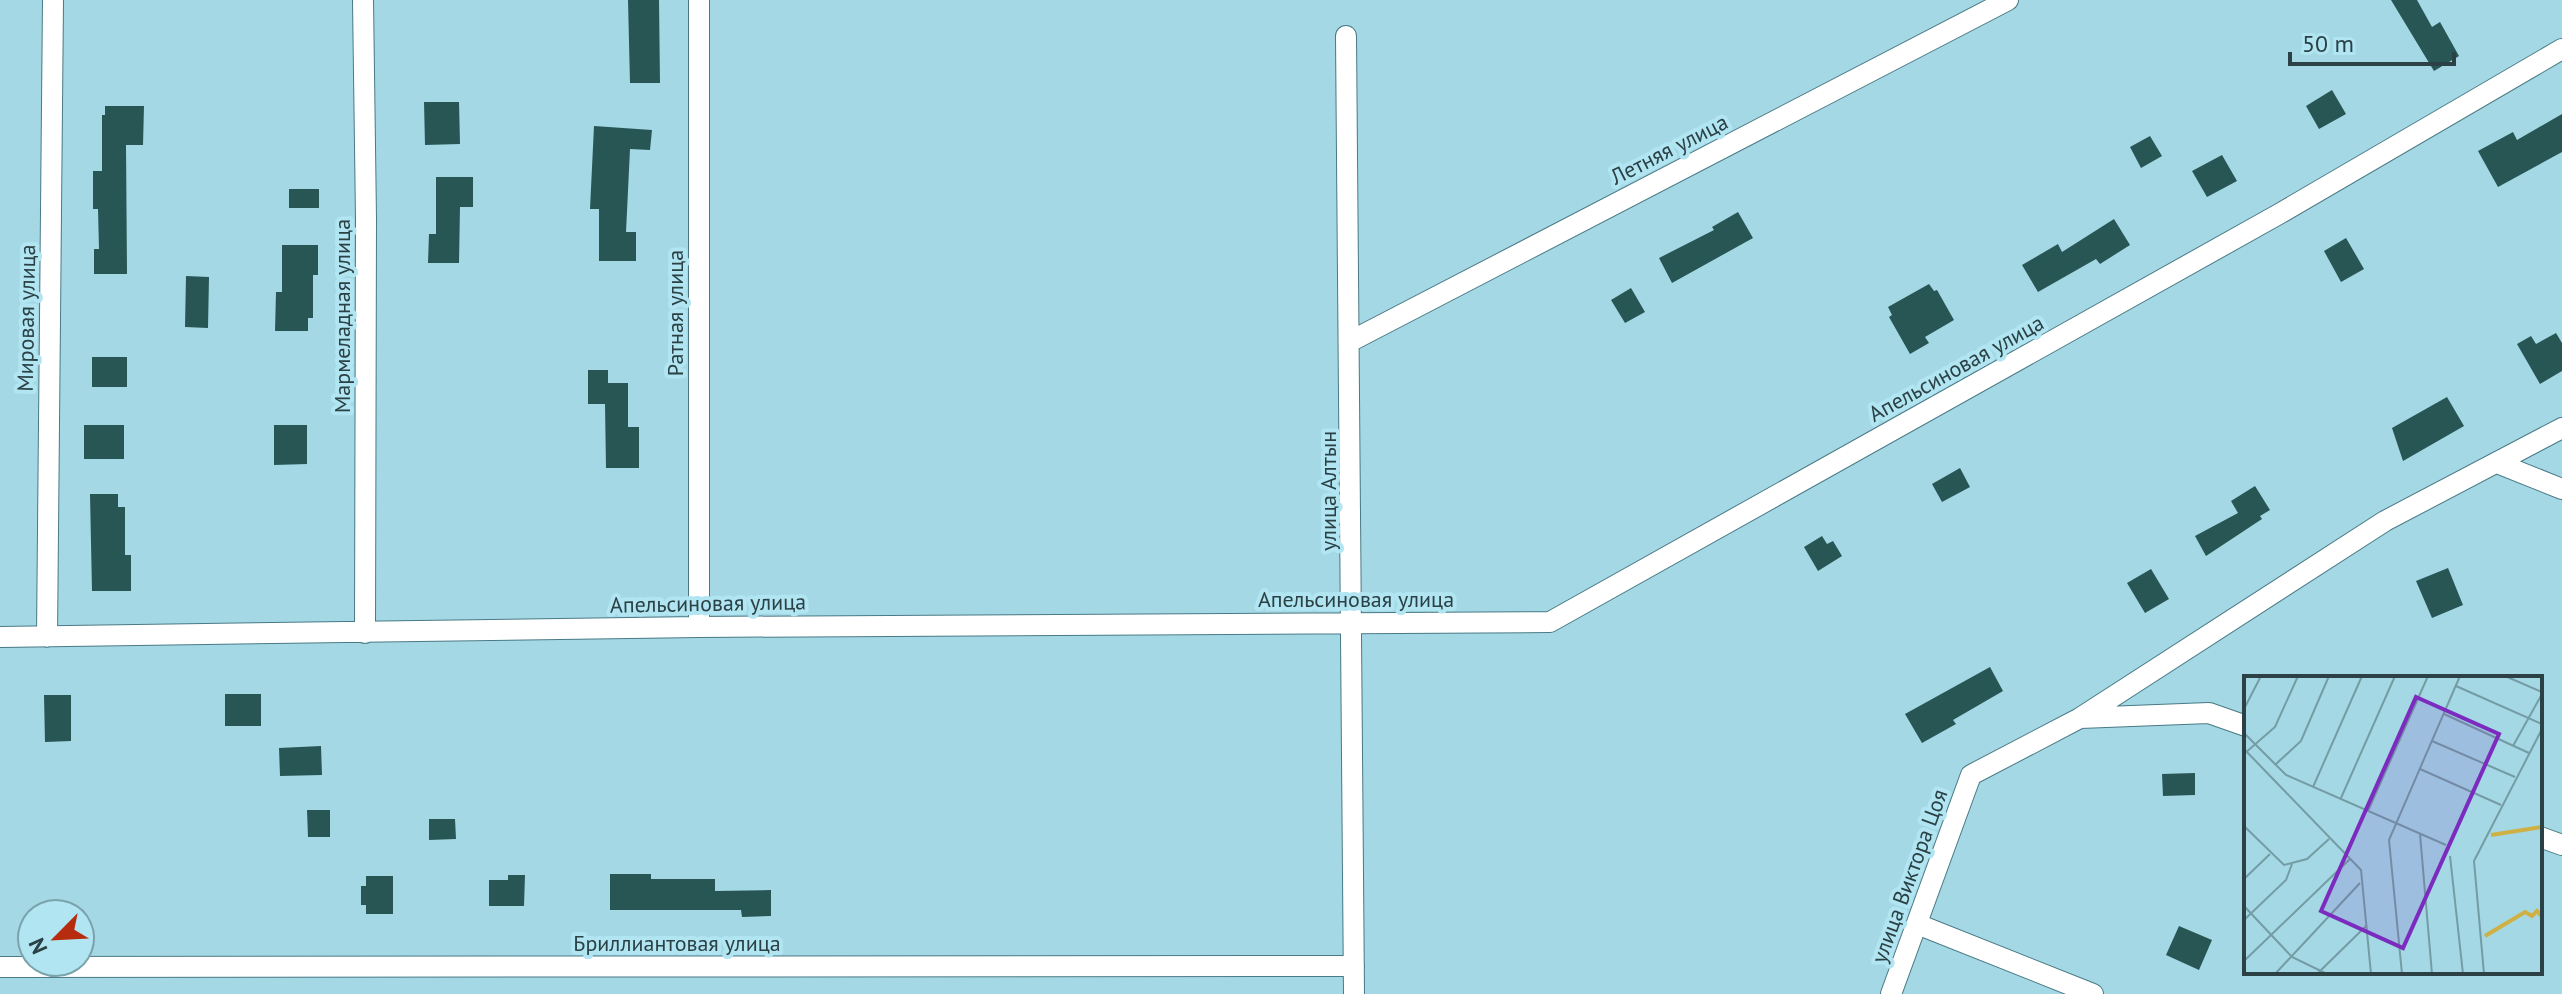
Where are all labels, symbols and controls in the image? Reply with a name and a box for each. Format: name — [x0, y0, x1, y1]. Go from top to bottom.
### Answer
scale bar — [2290, 16, 2454, 66]
text: 50 m — [2302, 28, 2354, 59]
street label: Летняя улица — [1605, 107, 1733, 191]
street label: Мармеладная улица — [328, 219, 356, 413]
street label: Мировая улица — [11, 244, 41, 392]
street label: Ратная улица — [661, 250, 689, 376]
street label: Апельсиновая улица — [1863, 308, 2049, 428]
street label: улица Алтын — [1314, 431, 1342, 551]
street label: Апельсиновая улица — [1258, 585, 1454, 613]
street label: Апельсиновая улица — [610, 587, 806, 619]
inset map — [2244, 676, 2542, 974]
street label: улица Виктора Цоя — [1865, 785, 1953, 967]
north arrow — [16, 898, 96, 978]
street label: Бриллиантовая улица — [573, 929, 781, 957]
text: N — [22, 934, 53, 958]

